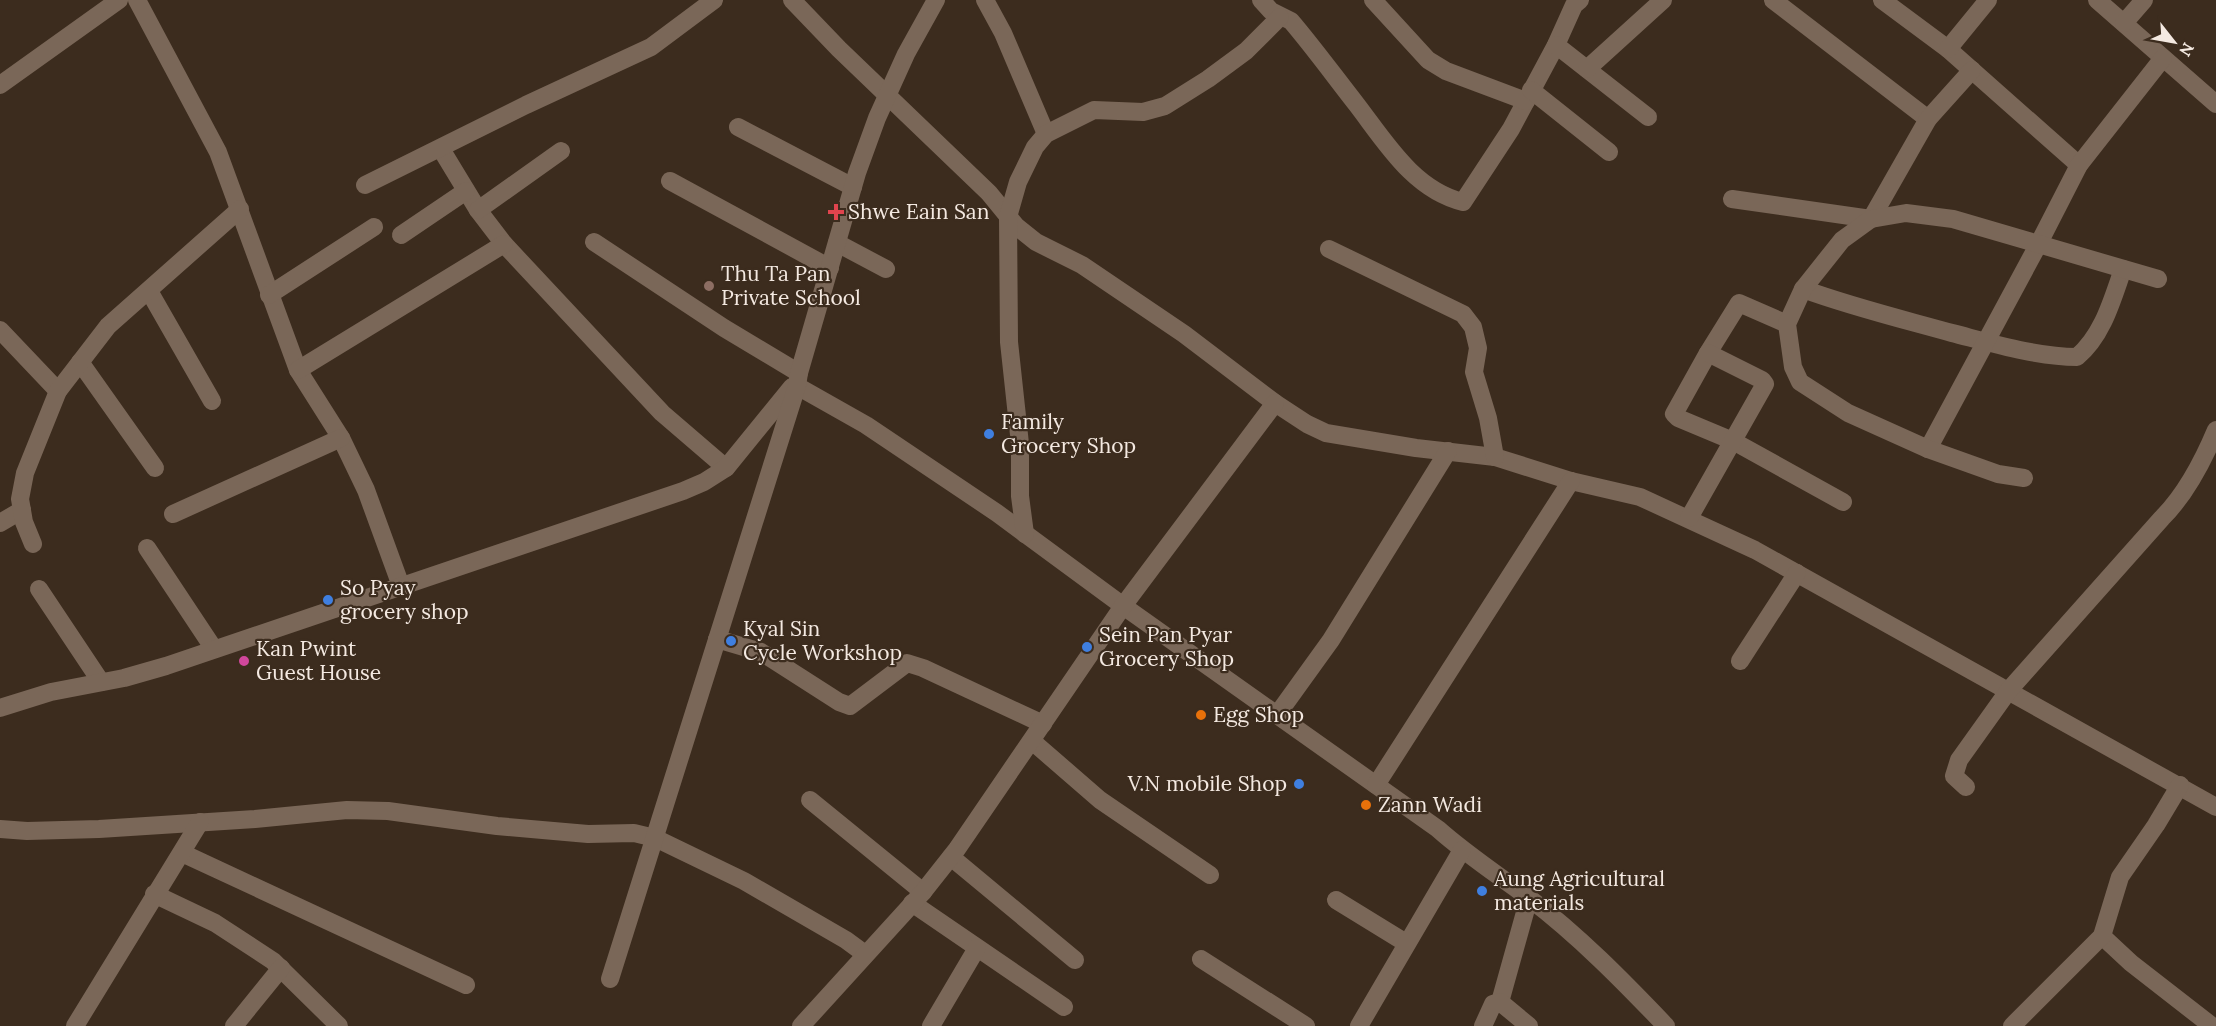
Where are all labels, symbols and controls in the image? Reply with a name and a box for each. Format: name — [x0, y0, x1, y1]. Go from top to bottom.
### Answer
north arrow — [2144, 12, 2204, 72]
text: N — [2175, 39, 2199, 60]
place label: Shwe Eain San — [848, 198, 990, 225]
marker: Shwe Eain San — [829, 205, 843, 219]
place label: Thu Ta Pan Private School — [721, 260, 861, 311]
marker: Thu Ta Pan Private School — [702, 279, 716, 293]
place label: Family Grocery Shop — [1001, 408, 1136, 459]
marker: Family Grocery Shop — [982, 427, 996, 441]
place label: So Pyay grocery shop — [340, 574, 468, 625]
marker: So Pyay grocery shop — [321, 593, 335, 607]
place label: Kyal Sin Cycle Workshop — [743, 615, 902, 666]
place label: Sein Pan Pyar Grocery Shop — [1099, 621, 1234, 672]
marker: Kyal Sin Cycle Workshop — [724, 634, 738, 648]
place label: Kan Pwint Guest House — [256, 635, 381, 686]
marker: Sein Pan Pyar Grocery Shop — [1080, 640, 1094, 654]
marker: Kan Pwint Guest House — [237, 654, 251, 668]
place label: Egg Shop — [1213, 701, 1304, 728]
marker: Egg Shop — [1194, 708, 1208, 722]
place label: V.N mobile Shop — [1127, 770, 1287, 797]
marker: V.N mobile Shop — [1292, 777, 1306, 791]
place label: Zann Wadi — [1378, 791, 1482, 818]
marker: Zann Wadi — [1359, 798, 1373, 812]
place label: Aung Agricultural materials — [1493, 865, 1665, 916]
marker: Aung Agricultural materials — [1475, 884, 1489, 898]

